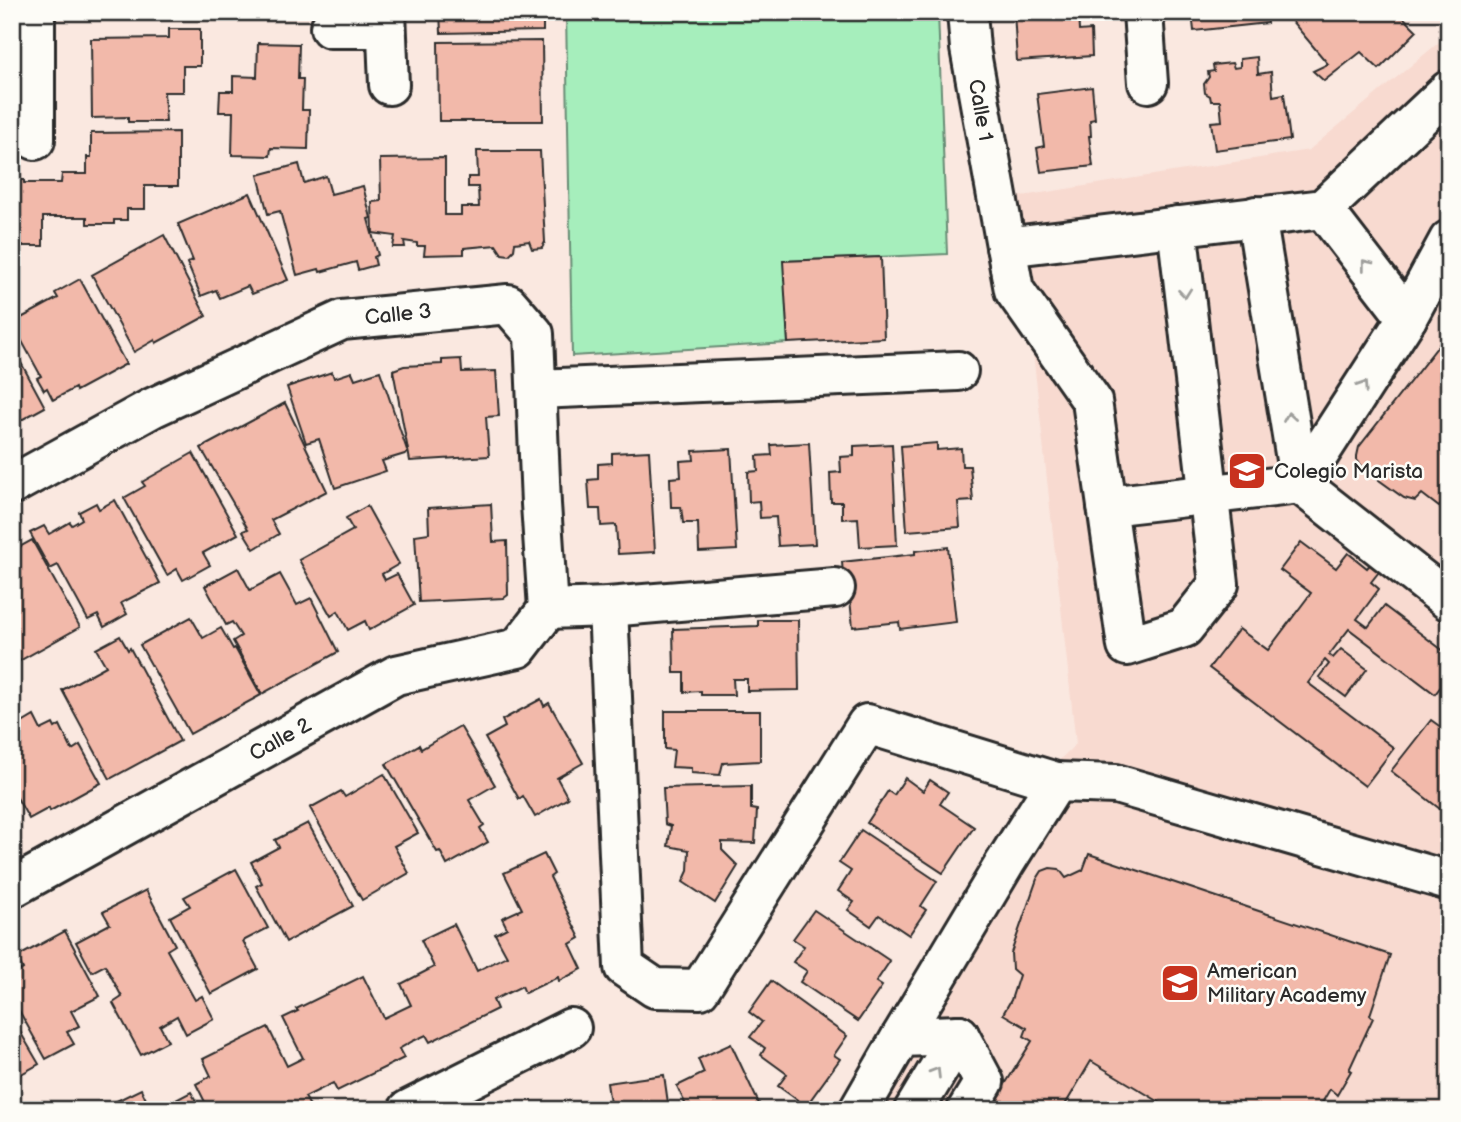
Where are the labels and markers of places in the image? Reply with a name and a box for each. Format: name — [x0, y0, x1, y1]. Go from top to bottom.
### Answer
school or university icon: Colegio Marista — [1226, 450, 1268, 492]
place label: Colegio Marista — [1274, 459, 1423, 484]
place label: American Military Academy — [1207, 959, 1367, 1008]
school or university icon: American Military Academy — [1159, 962, 1201, 1004]

